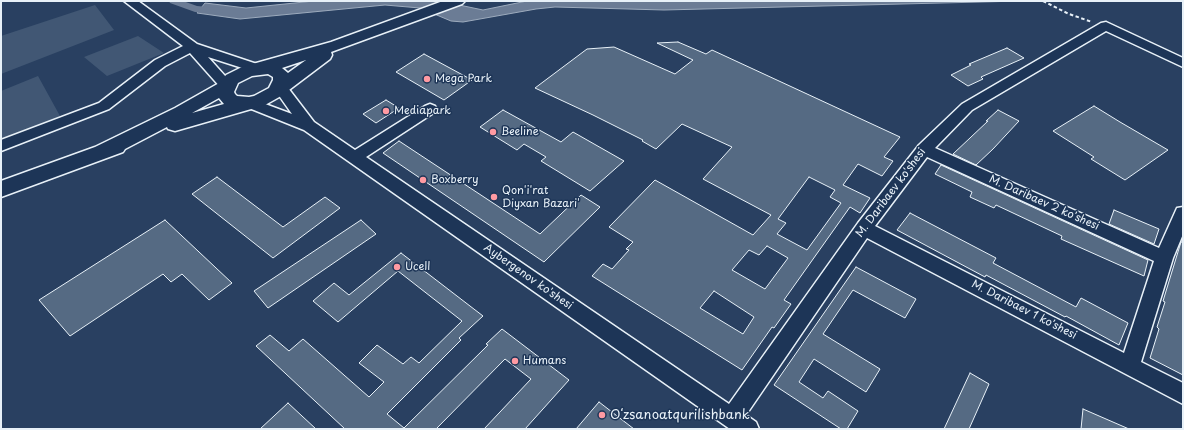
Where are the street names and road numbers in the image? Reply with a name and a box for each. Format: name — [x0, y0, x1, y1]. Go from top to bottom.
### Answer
street label: M. Daribaev ko'shesi — [853, 146, 929, 240]
street label: M. Daribaev 2 ko'shesi — [987, 173, 1101, 233]
street label: Aybergenov ko'shesi — [481, 241, 575, 313]
street label: M. Daribaev 1 ko'shesi — [969, 278, 1079, 342]

